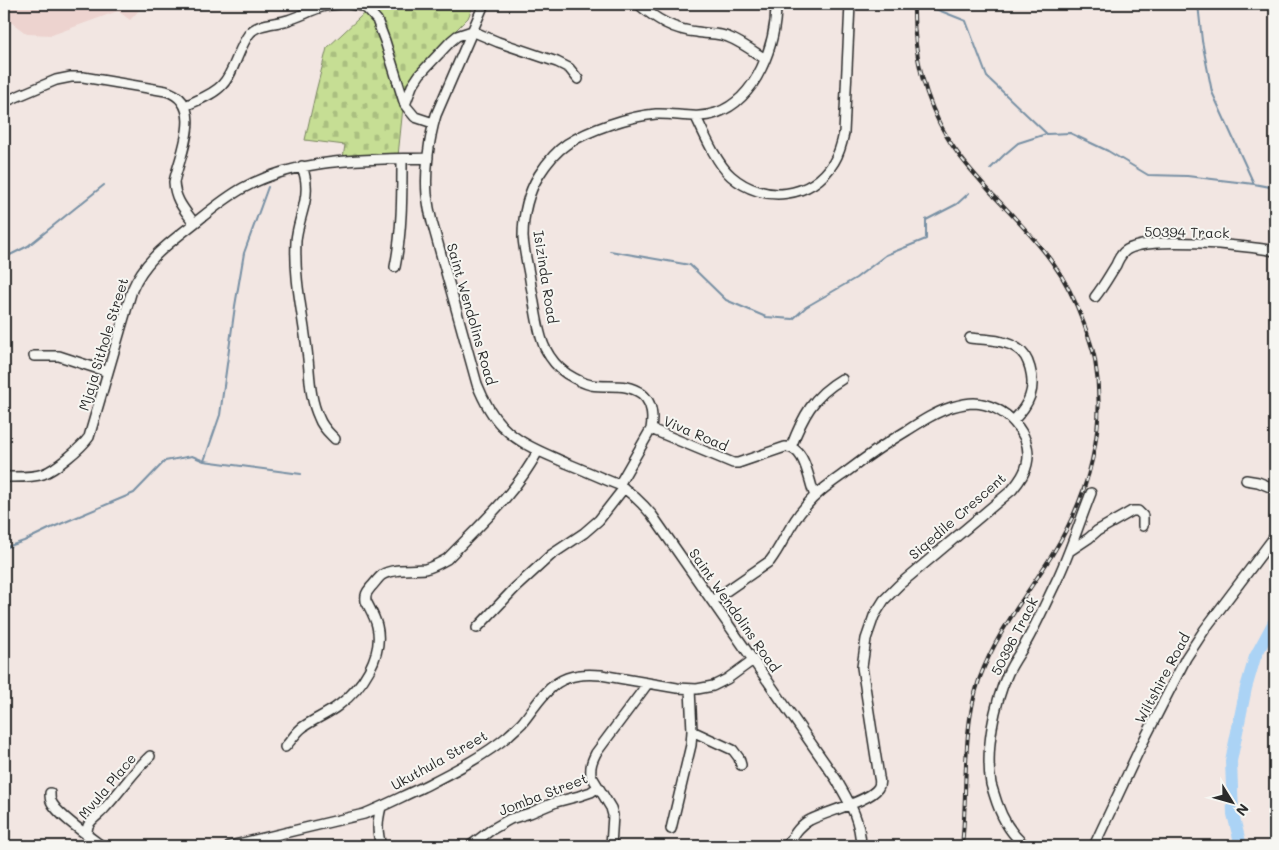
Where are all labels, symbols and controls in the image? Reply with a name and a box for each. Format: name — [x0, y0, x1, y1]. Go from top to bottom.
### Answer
street label: 50394 Track — [1144, 222, 1230, 242]
street label: Isizinda Road — [529, 229, 563, 325]
street label: Saint Wendolins Road — [443, 241, 501, 387]
street label: Mjaja Sithole Street — [74, 275, 132, 413]
street label: Viva Road — [661, 411, 731, 455]
street label: Siqedile Crescent — [904, 469, 1010, 563]
street label: Saint Wendolins Road — [685, 544, 785, 676]
street label: 50396 Track — [986, 594, 1042, 678]
street label: Wiltshire Road — [1130, 629, 1194, 727]
street label: Ukuthula Street — [387, 726, 491, 794]
street label: Mvula Place — [74, 749, 140, 823]
street label: Jomba Street — [496, 768, 590, 820]
north arrow — [1206, 778, 1256, 828]
text: N — [1232, 800, 1254, 820]

